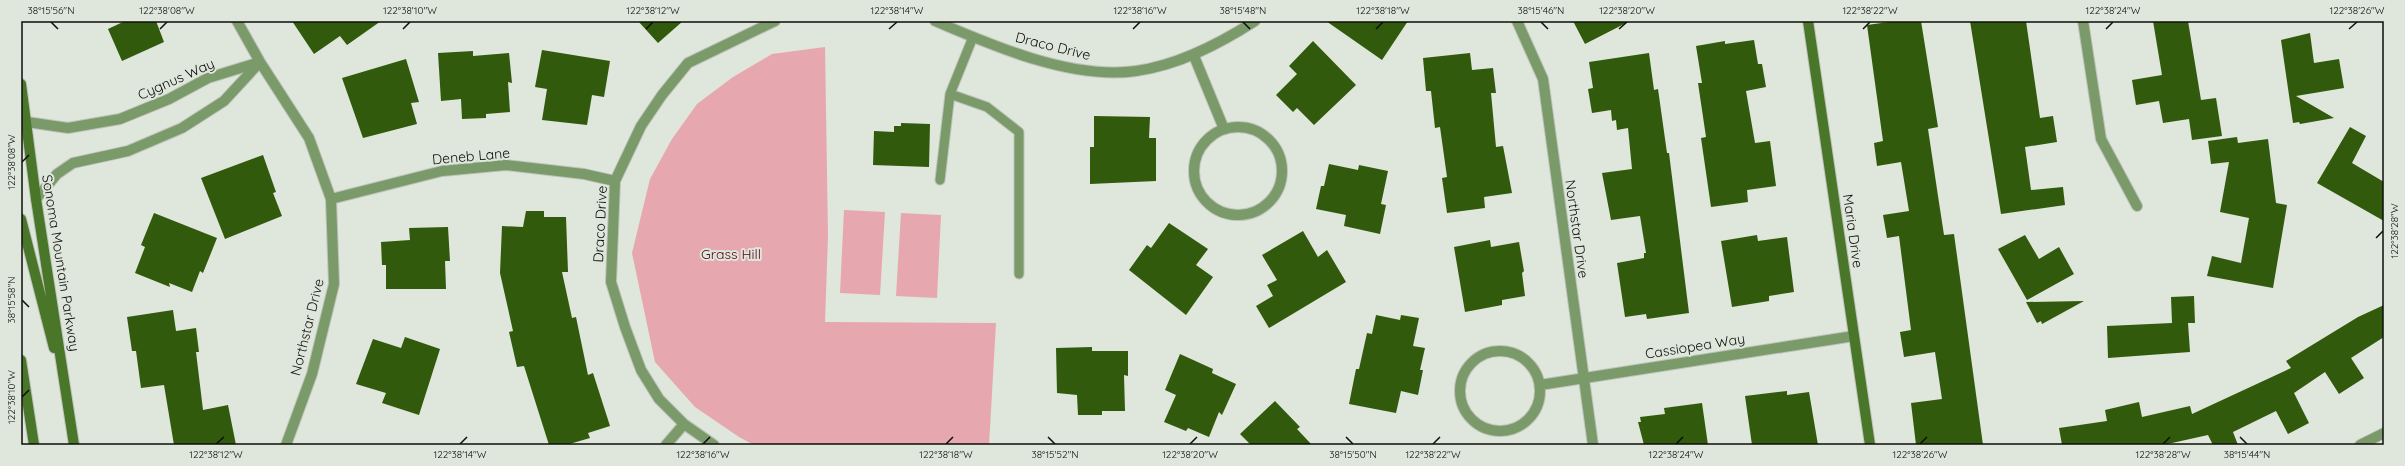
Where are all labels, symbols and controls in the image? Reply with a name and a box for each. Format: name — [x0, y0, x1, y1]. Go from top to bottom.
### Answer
text: 38°15'56"N — [28, 4, 74, 17]
text: 122°38'08"W — [139, 4, 195, 17]
text: 122°38'10"W — [383, 4, 437, 17]
text: 122°38'12"W — [626, 4, 680, 17]
text: 122°38'14"W — [871, 4, 924, 17]
text: 122°38'16"W — [1113, 4, 1167, 17]
text: 38°15'48"N — [1220, 4, 1266, 17]
text: 122°38'18"W — [1356, 4, 1410, 17]
text: 38°15'46"N — [1518, 4, 1564, 17]
text: 122°38'20"W — [1599, 4, 1655, 17]
text: 122°38'22"W — [1842, 4, 1898, 17]
text: 122°38'24"W — [2086, 4, 2141, 17]
text: 122°38'26"W — [2329, 4, 2385, 17]
street label: Draco Drive — [1013, 28, 1093, 64]
street label: Cygnus Way — [135, 54, 217, 104]
text: 122°38'08"W — [5, 134, 18, 190]
street label: Deneb Lane — [431, 144, 511, 168]
street label: Sonoma Mountain Parkway — [38, 173, 84, 353]
street label: Northstar Drive — [1561, 179, 1593, 280]
street label: Draco Drive — [589, 185, 611, 263]
street label: Maria Drive — [1839, 193, 1867, 269]
text: 122°38'28"W — [2388, 203, 2401, 259]
park label: Grass Hill — [701, 245, 761, 263]
street label: Northstar Drive — [286, 276, 328, 377]
text: 38°15'58"N — [5, 277, 18, 324]
street label: Cassiopea Way — [1644, 329, 1746, 363]
text: 122°38'10"W — [5, 370, 18, 424]
text: 122°38'12"W — [189, 448, 243, 461]
text: 122°38'14"W — [434, 448, 487, 461]
text: 122°38'16"W — [676, 448, 730, 461]
text: 122°38'18"W — [919, 448, 973, 461]
text: 38°15'52"N — [1031, 448, 1079, 461]
text: 122°38'20"W — [1162, 448, 1218, 461]
text: 38°15'50"N — [1329, 448, 1377, 461]
text: 122°38'22"W — [1405, 448, 1461, 461]
text: 122°38'24"W — [1649, 448, 1704, 461]
text: 122°38'26"W — [1892, 448, 1948, 461]
text: 122°38'28"W — [2135, 448, 2191, 461]
text: 38°15'44"N — [2224, 448, 2270, 461]

